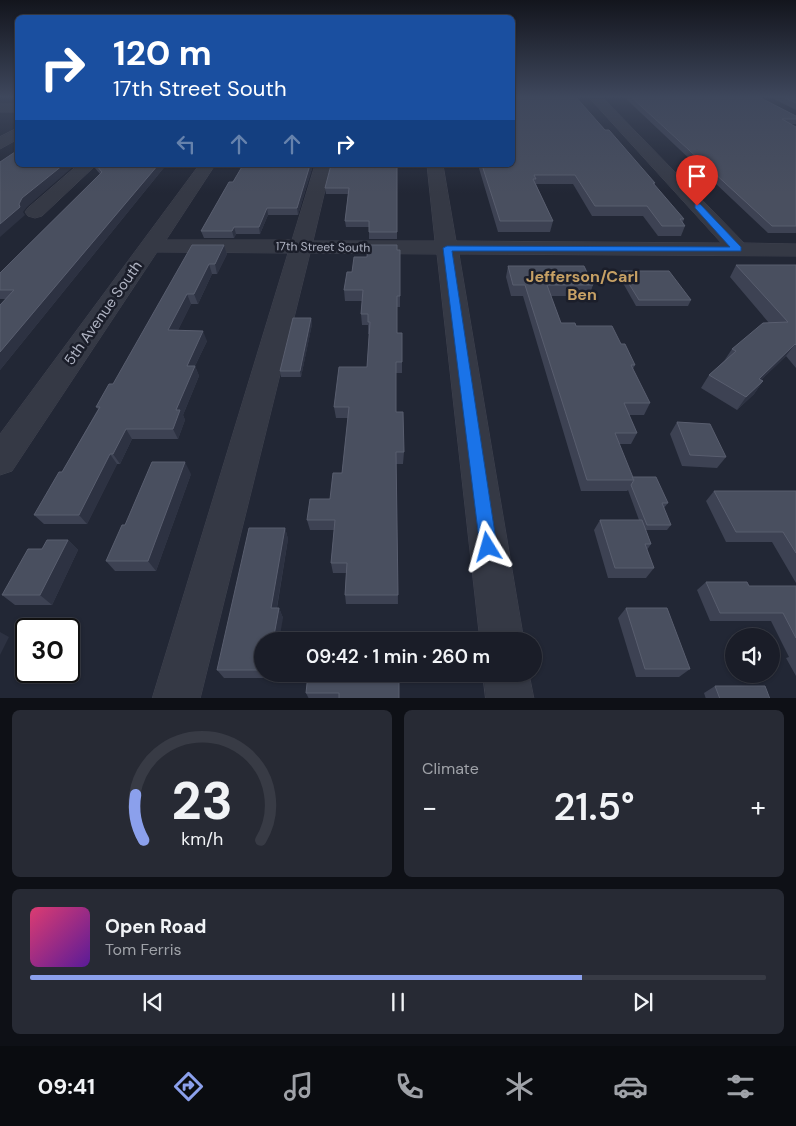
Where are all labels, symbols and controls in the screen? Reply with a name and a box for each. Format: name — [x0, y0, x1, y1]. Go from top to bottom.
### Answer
text: 120 m — [113, 30, 212, 76]
icon: right — [30, 35, 95, 100]
text: 17th Street South — [113, 74, 287, 103]
icon: left — [172, 130, 200, 158]
icon: ahead — [225, 130, 253, 158]
icon: ahead — [278, 130, 306, 158]
icon: right — [331, 130, 359, 158]
pin — [676, 155, 718, 206]
icon: arrive — [683, 162, 711, 190]
street label: 17th Street South — [276, 238, 371, 256]
street label: 5th Avenue South — [59, 257, 147, 369]
district label: Jefferson/Carl Ben — [526, 266, 638, 305]
position arrow — [461, 520, 513, 572]
speed limit sign: 30 — [15, 618, 80, 683]
map controls — [725, 628, 780, 683]
button: sound — [725, 628, 780, 683]
text: 09:42 · 1 min · 260 m — [306, 644, 490, 669]
text: Climate — [422, 758, 479, 779]
text: 23 — [171, 767, 233, 835]
text: 21.5° — [553, 782, 635, 832]
text: − — [422, 789, 437, 826]
text: + — [751, 789, 766, 826]
text: km/h — [181, 827, 223, 851]
text: Open Road — [105, 914, 207, 939]
text: Tom Ferris — [105, 939, 182, 960]
icon: previous — [139, 988, 167, 1016]
icon: pause — [384, 988, 412, 1016]
icon: next — [629, 988, 657, 1016]
icon: directions — [171, 1069, 206, 1104]
icon: music — [281, 1069, 316, 1104]
icon: phone — [392, 1069, 427, 1104]
icon: climate — [502, 1069, 537, 1104]
icon: car — [613, 1069, 648, 1104]
icon: filters — [723, 1069, 758, 1104]
text: 09:41 — [38, 1072, 95, 1101]

